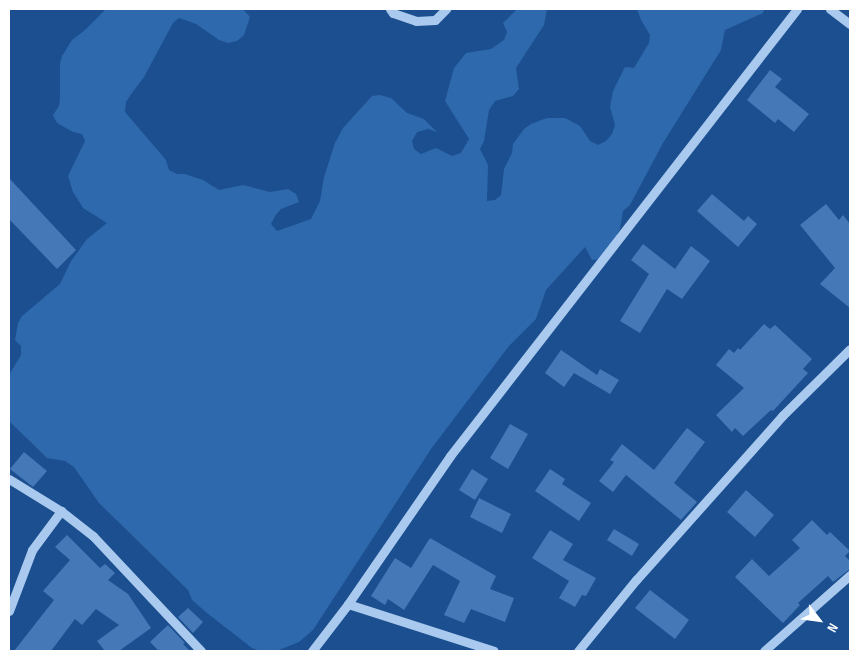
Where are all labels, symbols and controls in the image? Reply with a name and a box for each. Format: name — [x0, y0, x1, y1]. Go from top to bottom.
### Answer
north arrow — [794, 595, 844, 645]
text: N — [823, 620, 842, 635]

